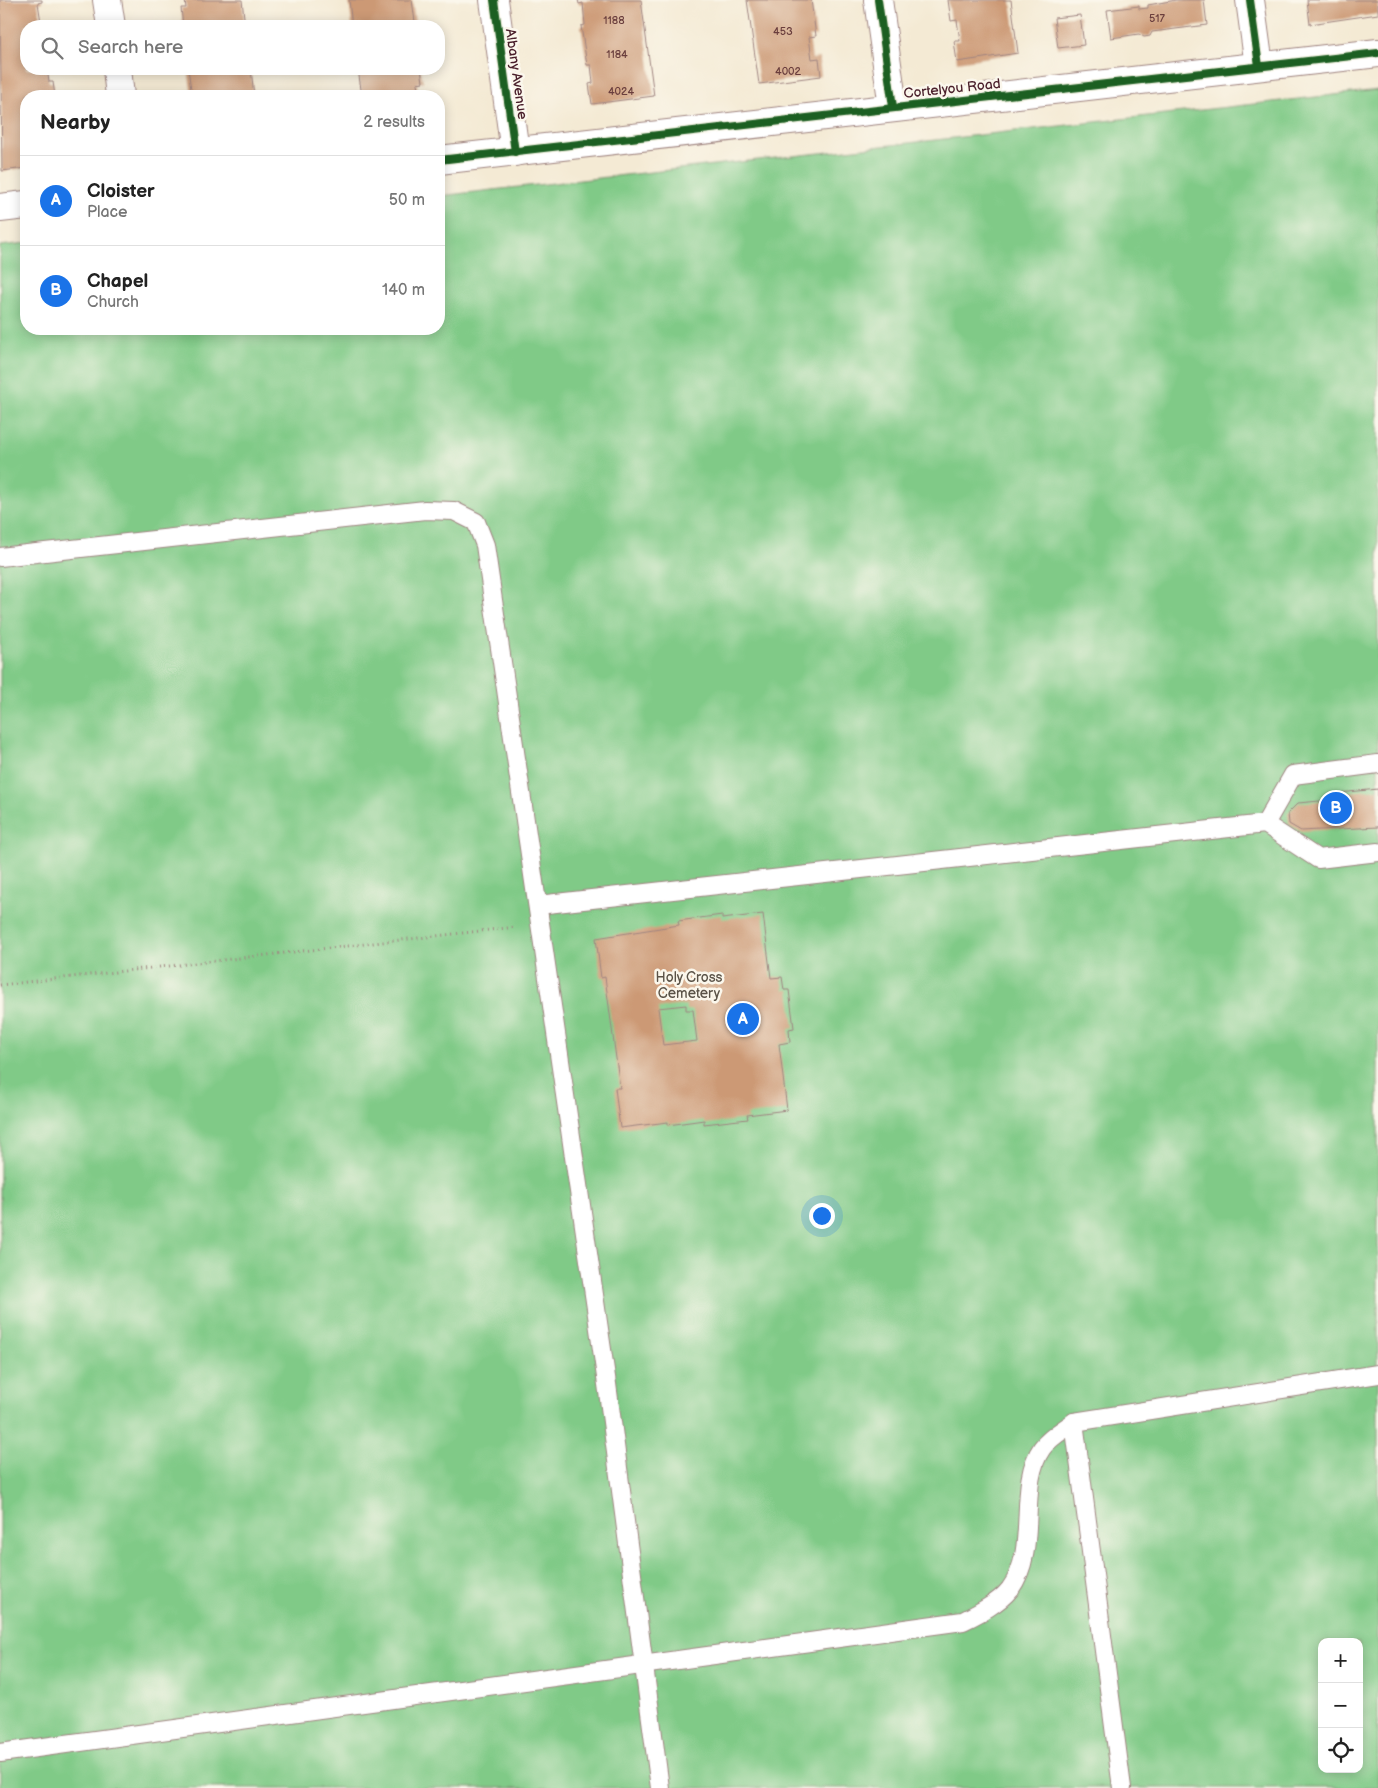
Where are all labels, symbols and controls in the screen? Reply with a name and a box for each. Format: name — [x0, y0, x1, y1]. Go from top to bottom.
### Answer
house number: 517 — [1149, 12, 1166, 25]
house number: 1188 — [603, 14, 625, 27]
search box — [20, 20, 445, 75]
house number: 453 — [773, 25, 793, 38]
street label: Albany Avenue — [502, 28, 531, 121]
icon: search — [38, 34, 66, 62]
text: Search here — [78, 36, 183, 59]
house number: 1184 — [606, 48, 628, 61]
house number: 4002 — [775, 65, 802, 78]
street label: Cortelyou Road — [903, 75, 1001, 102]
house number: 4024 — [608, 85, 634, 98]
text: Nearby — [40, 110, 110, 135]
text: 2 results — [363, 113, 425, 132]
text: Cloister — [87, 180, 155, 203]
text: A — [51, 191, 61, 210]
text: 50 m — [389, 191, 425, 210]
text: Place — [87, 203, 128, 222]
text: Chapel — [87, 270, 148, 293]
text: B — [50, 281, 62, 300]
text: 140 m — [382, 281, 425, 300]
text: Church — [87, 293, 139, 312]
pin: B — [1320, 789, 1352, 827]
park label: Holy Cross Cemetery — [655, 969, 723, 1002]
pin: A — [727, 1000, 759, 1038]
your location — [809, 1203, 835, 1229]
map controls — [1318, 1638, 1363, 1773]
button: + — [1318, 1638, 1363, 1683]
button: − — [1318, 1683, 1363, 1728]
button: locate — [1318, 1728, 1363, 1773]

